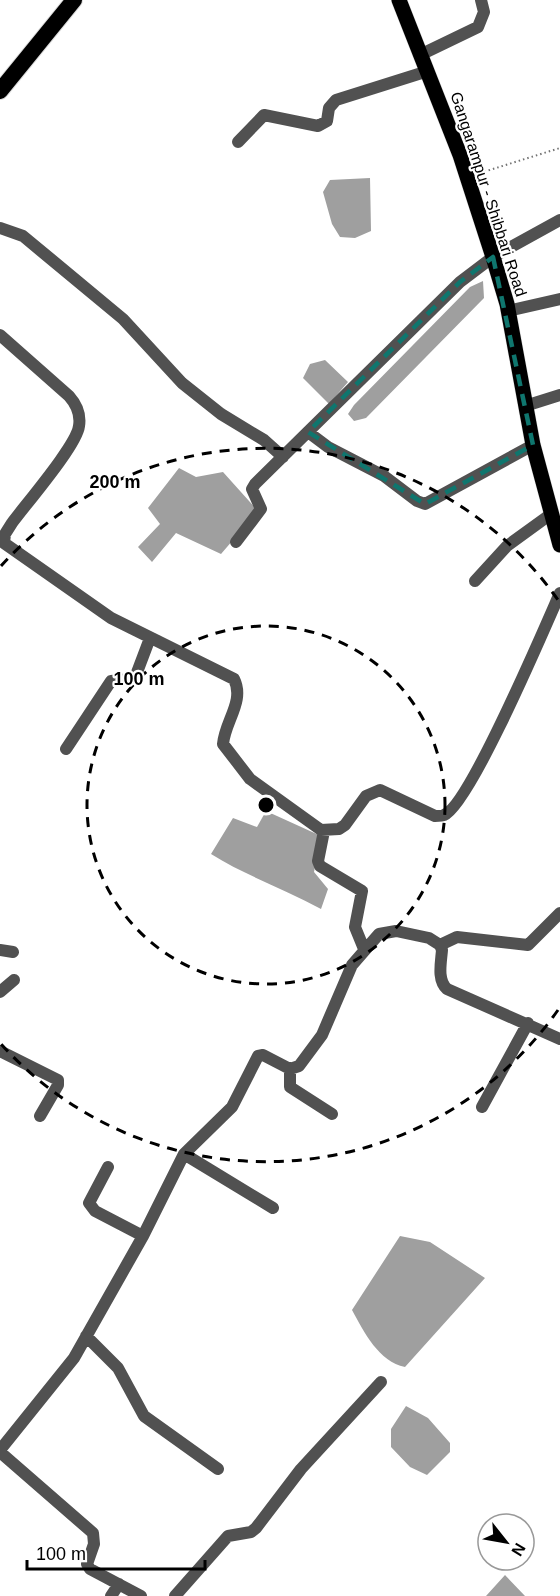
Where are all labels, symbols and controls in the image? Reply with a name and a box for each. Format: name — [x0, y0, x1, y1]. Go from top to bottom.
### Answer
street label: Gangarampur - Shibbari Road — [447, 90, 530, 299]
text: 200 m — [89, 472, 141, 492]
text: 100 m — [113, 669, 165, 689]
centre of rings — [256, 795, 276, 815]
north arrow — [476, 1512, 536, 1572]
scale bar — [27, 1533, 206, 1571]
text: N — [508, 1540, 529, 1559]
text: 100 m — [36, 1544, 86, 1564]

